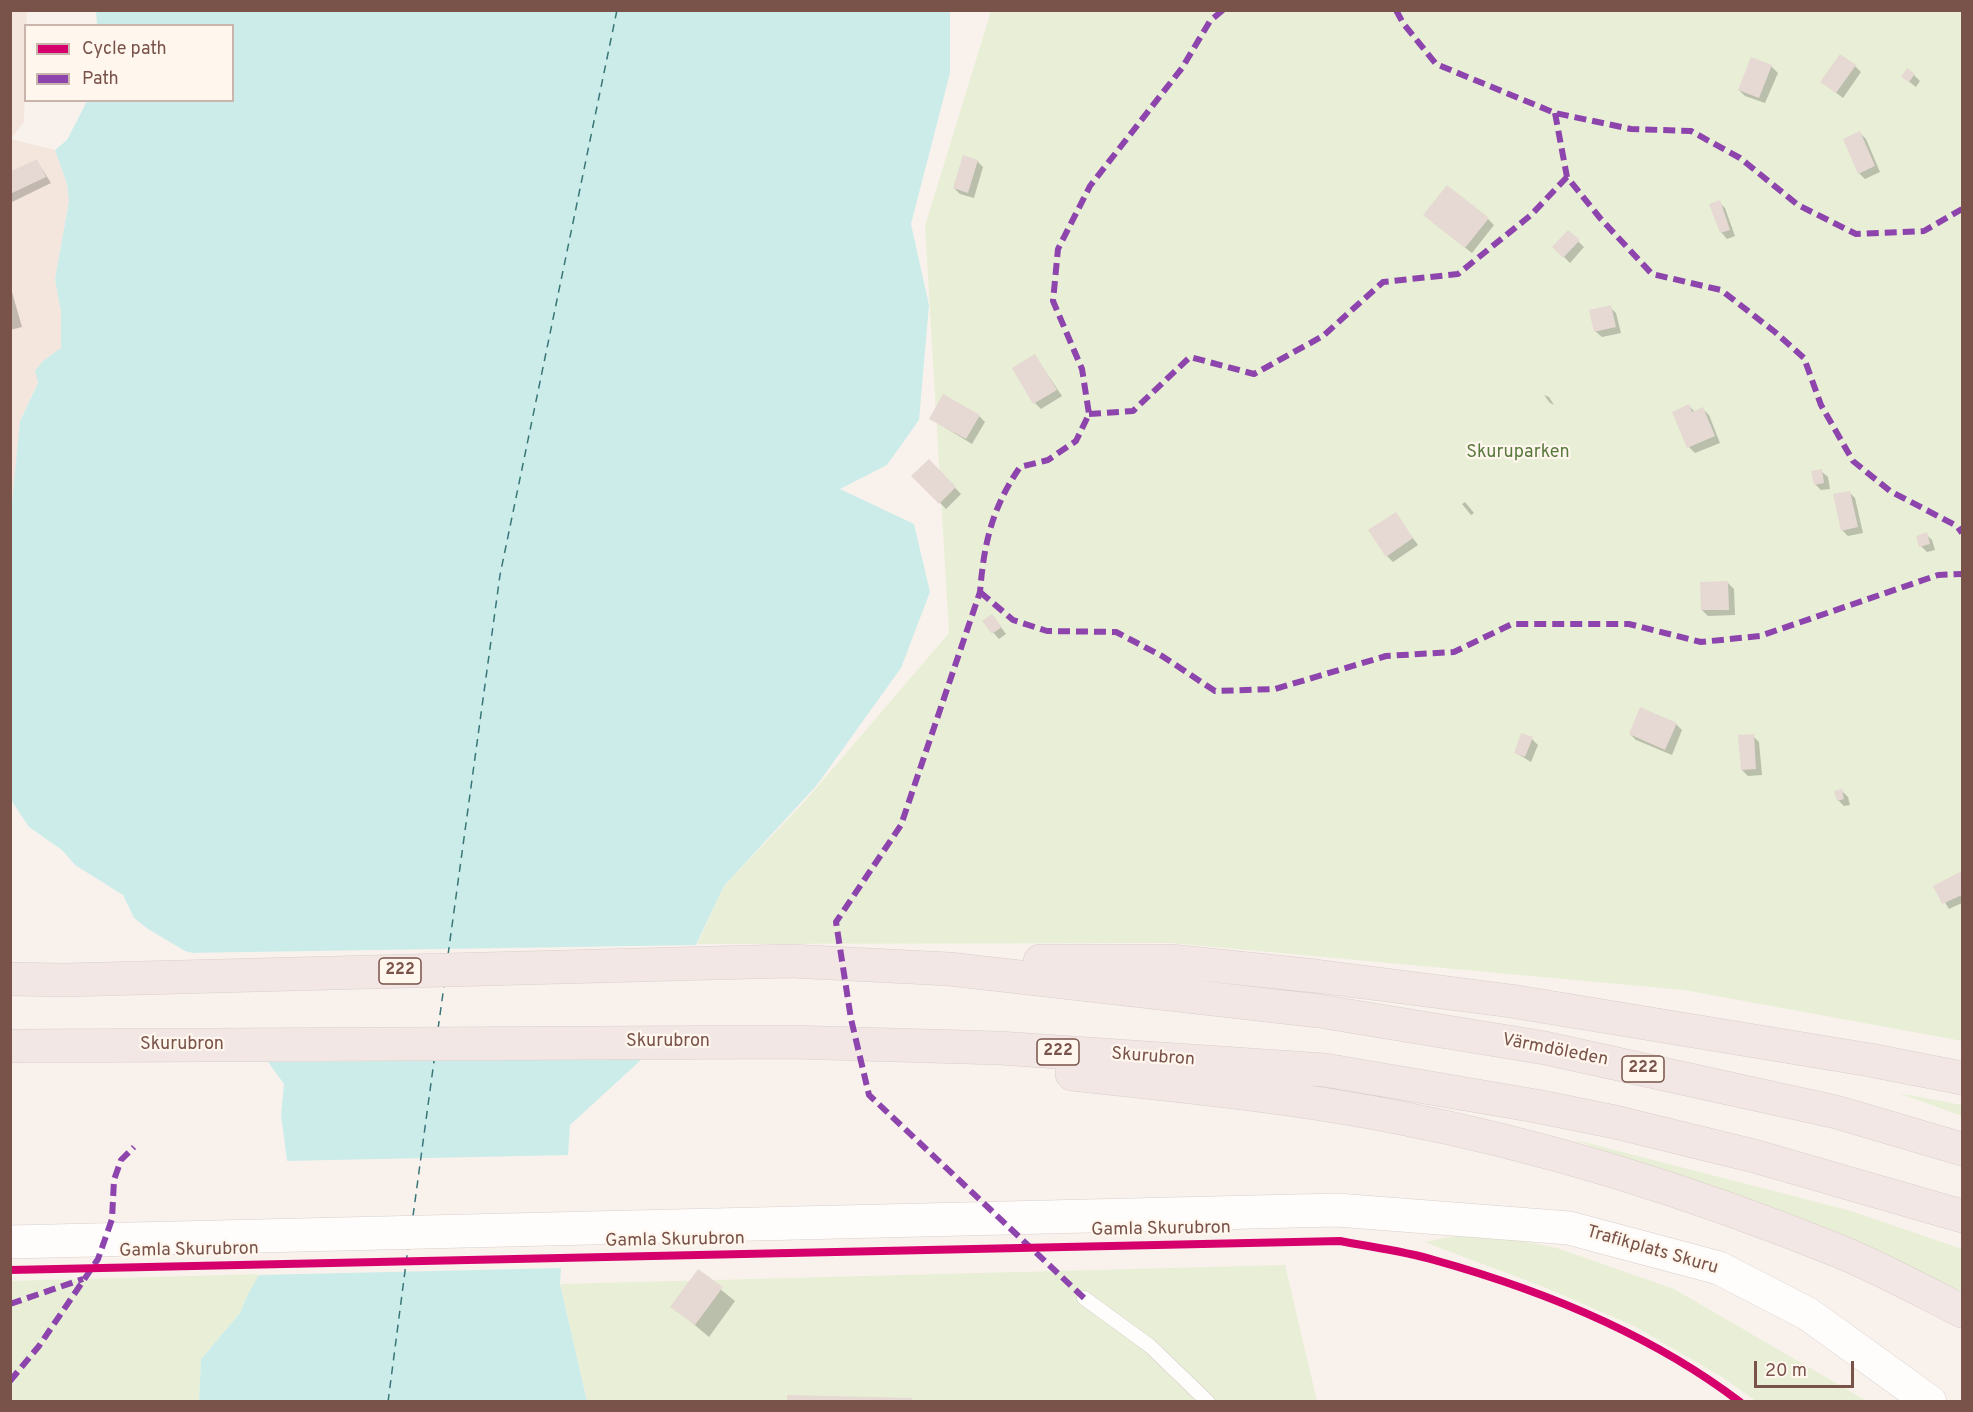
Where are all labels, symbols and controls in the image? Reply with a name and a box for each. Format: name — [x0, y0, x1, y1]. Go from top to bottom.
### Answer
legend — [24, 24, 234, 102]
text: Cycle path — [82, 38, 167, 61]
text: Path — [82, 68, 119, 91]
park label: Skuruparken — [1466, 442, 1570, 464]
road number: 222 — [379, 958, 421, 984]
street label: Värmdöleden — [1500, 1030, 1610, 1072]
street label: Skurubron — [626, 1031, 710, 1053]
street label: Skurubron — [140, 1034, 224, 1056]
road number: 222 — [1037, 1039, 1079, 1065]
street label: Skurubron — [1110, 1044, 1196, 1072]
road number: 222 — [1622, 1056, 1664, 1082]
street label: Gamla Skurubron — [1091, 1218, 1231, 1242]
street label: Trafikplats Skuru — [1584, 1222, 1720, 1280]
street label: Gamla Skurubron — [605, 1229, 745, 1253]
street label: Gamla Skurubron — [119, 1239, 259, 1263]
scale bar — [1757, 1349, 1858, 1387]
text: 20 m — [1765, 1360, 1807, 1383]

